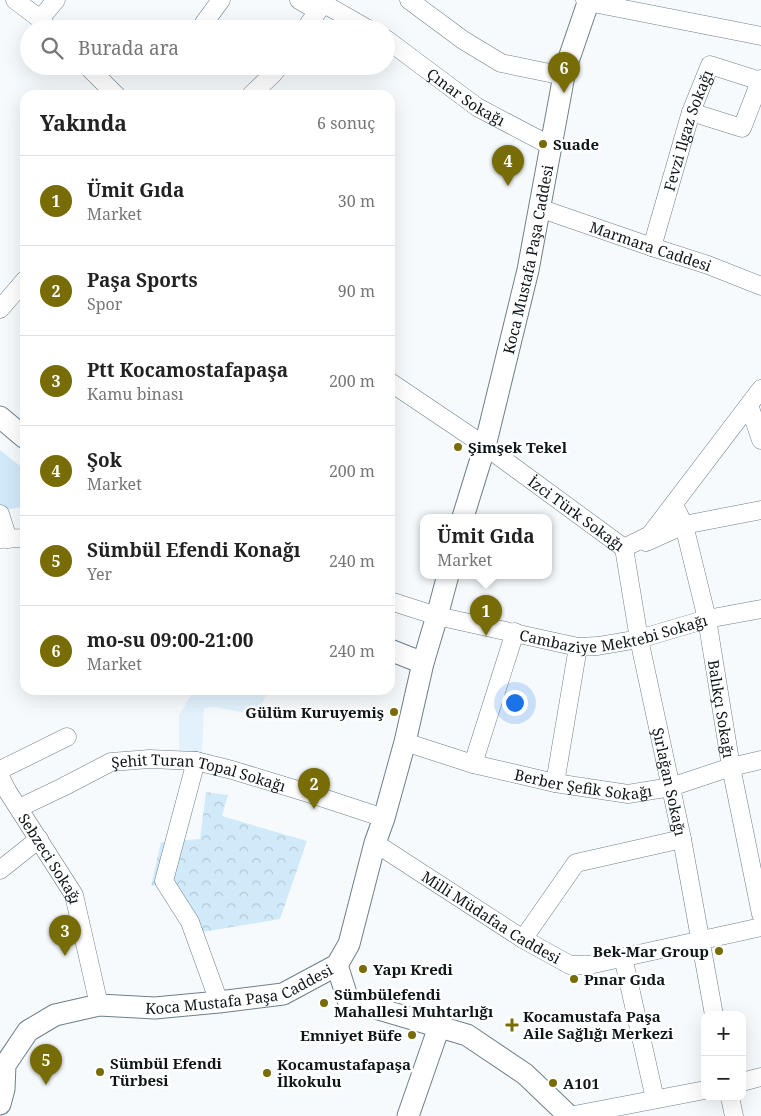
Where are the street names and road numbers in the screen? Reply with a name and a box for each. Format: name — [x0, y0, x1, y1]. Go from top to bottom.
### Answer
street label: Çınar Sokağı — [423, 63, 509, 130]
street label: Fevzi Ilgaz Sokağı — [659, 67, 717, 193]
street label: Koca Mustafa Paşa Caddesi — [498, 163, 557, 356]
street label: Marmara Caddesi — [587, 216, 715, 276]
street label: İzci Türk Sokağı — [524, 471, 629, 555]
street label: Cambaziye Mektebi Sokağı — [518, 609, 710, 657]
street label: Balıkçı Sokağı — [704, 658, 739, 759]
street label: Şırlağan Sokağı — [648, 726, 691, 838]
street label: Şehit Turan Topal Sokağı — [111, 749, 288, 796]
street label: Berber Şefik Sokağı — [513, 764, 653, 804]
street label: Sebzeci Sokağı — [14, 809, 86, 906]
street label: Milli Müdafaa Caddesi — [418, 866, 565, 968]
street label: Koca Mustafa Paşa Caddesi — [145, 959, 336, 1018]

